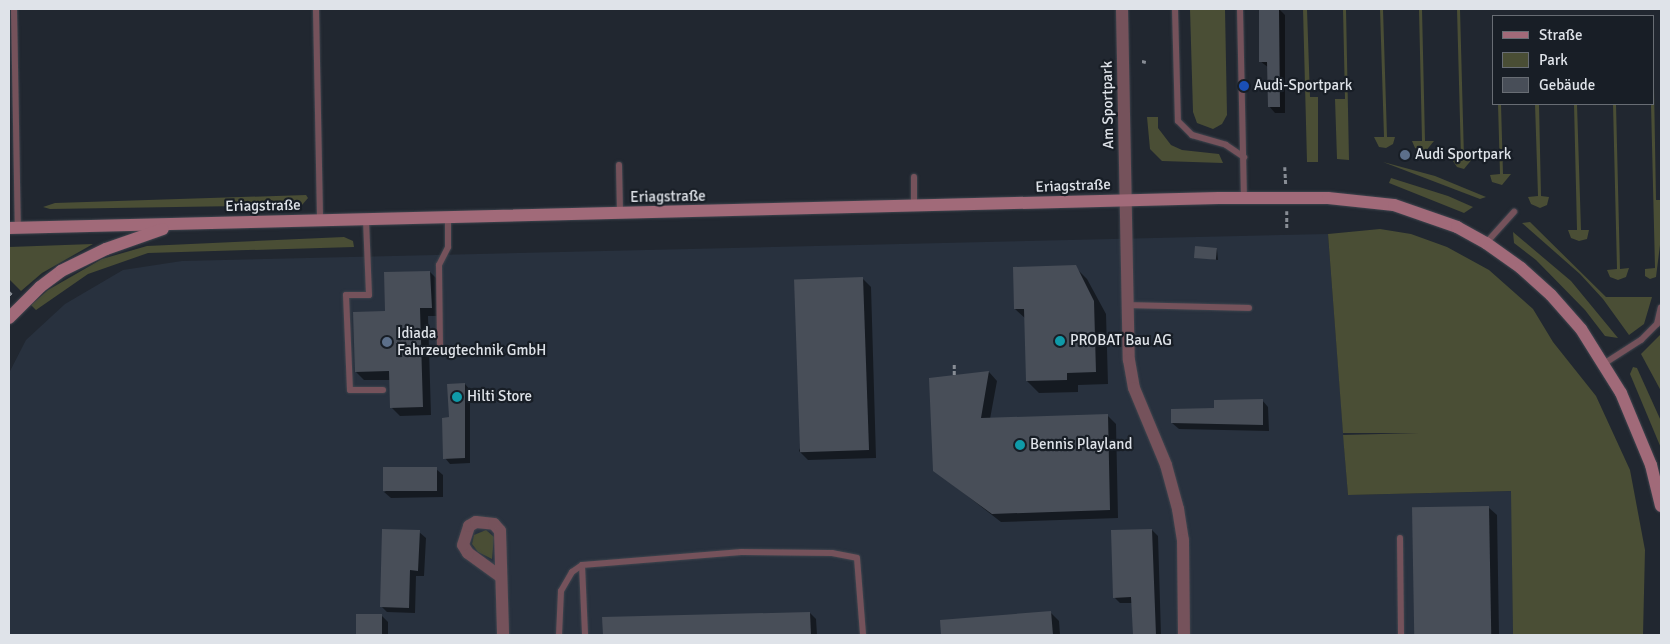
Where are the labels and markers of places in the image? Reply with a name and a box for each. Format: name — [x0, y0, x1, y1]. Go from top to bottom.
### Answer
place label: Audi-Sportpark — [1254, 77, 1352, 95]
marker: Audi-Sportpark — [1238, 80, 1250, 92]
place label: Audi Sportpark — [1415, 146, 1511, 164]
marker: Audi Sportpark — [1399, 149, 1411, 161]
place label: Idiada Fahrzeugtechnik GmbH — [397, 324, 546, 359]
place label: PROBAT Bau AG — [1070, 332, 1172, 350]
marker: PROBAT Bau AG — [1054, 335, 1066, 347]
marker: Idiada Fahrzeugtechnik GmbH — [381, 336, 393, 348]
place label: Hilti Store — [467, 388, 532, 406]
marker: Hilti Store — [451, 391, 463, 403]
place label: Bennis Playland — [1030, 436, 1132, 454]
marker: Bennis Playland — [1014, 439, 1026, 451]

